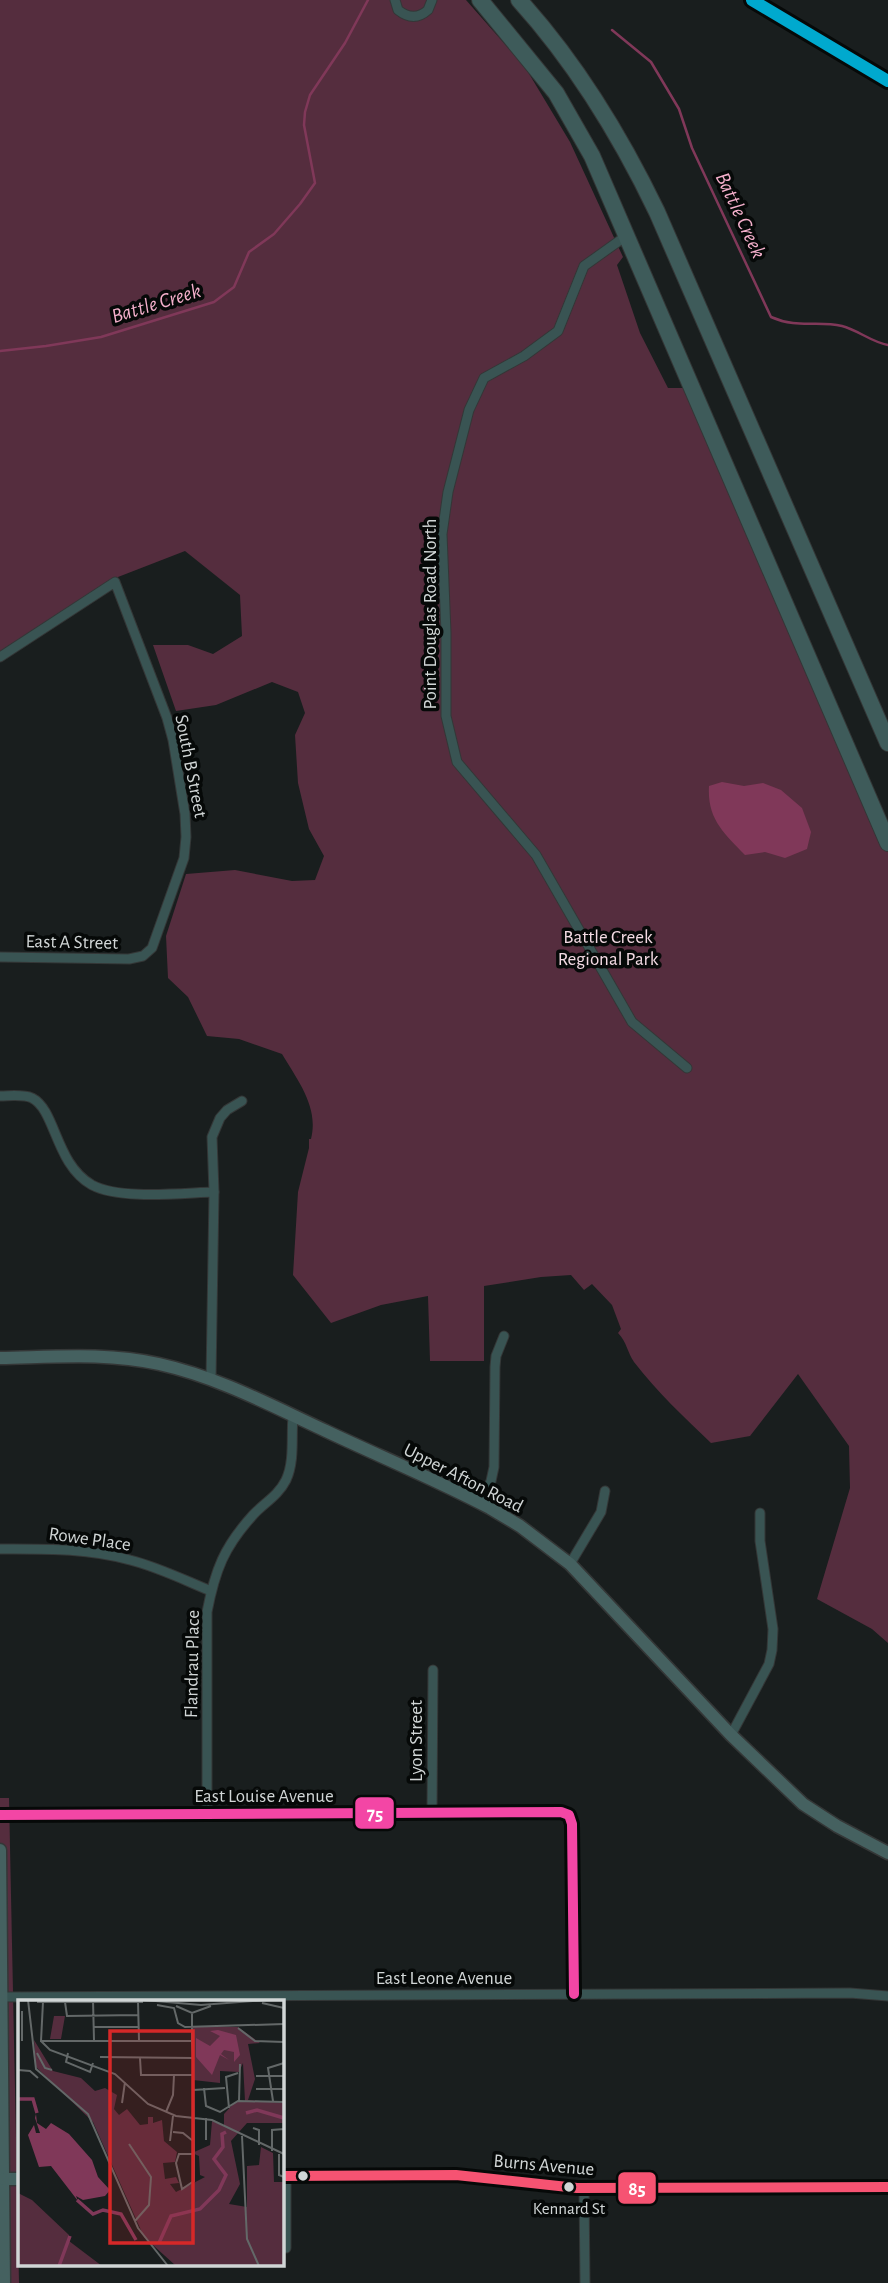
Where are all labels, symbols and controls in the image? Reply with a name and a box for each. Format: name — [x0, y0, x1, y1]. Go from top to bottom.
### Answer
water label: Battle Creek — [712, 169, 770, 262]
water label: Battle Creek — [109, 280, 204, 327]
street label: Point Douglas Road North — [421, 519, 440, 709]
street label: South B Street — [171, 713, 210, 820]
park label: Battle Creek Regional Park — [558, 928, 659, 969]
street label: East A Street — [25, 932, 118, 953]
street label: Upper Afton Road — [400, 1440, 526, 1517]
street label: Rowe Place — [47, 1524, 132, 1555]
street label: Flandrau Place — [182, 1610, 203, 1718]
street label: Lyon Street — [407, 1700, 426, 1782]
street label: East Louise Avenue — [194, 1787, 334, 1806]
line badge: 75 — [354, 1796, 395, 1830]
text: 75 — [367, 1805, 383, 1824]
street label: East Leone Avenue — [376, 1969, 512, 1988]
inset map — [18, 2000, 284, 2266]
street label: Burns Avenue — [493, 2152, 595, 2179]
unlabelled marker — [296, 2169, 310, 2183]
line badge: 85 — [617, 2171, 657, 2205]
marker: Kennard St — [562, 2180, 576, 2194]
text: 85 — [628, 2180, 646, 2199]
place label: Kennard St — [533, 2200, 606, 2217]

